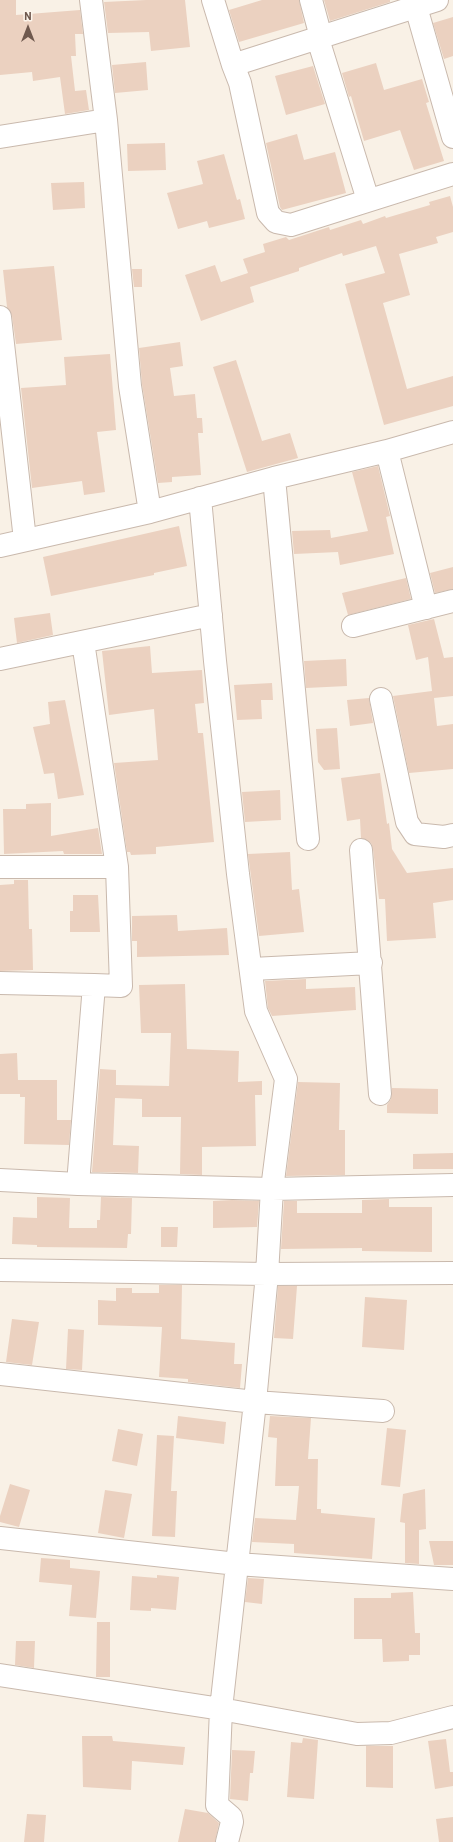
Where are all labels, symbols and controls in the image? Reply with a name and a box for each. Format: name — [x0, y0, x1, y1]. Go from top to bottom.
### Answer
north arrow — [8, 8, 48, 48]
text: N — [24, 9, 32, 22]

